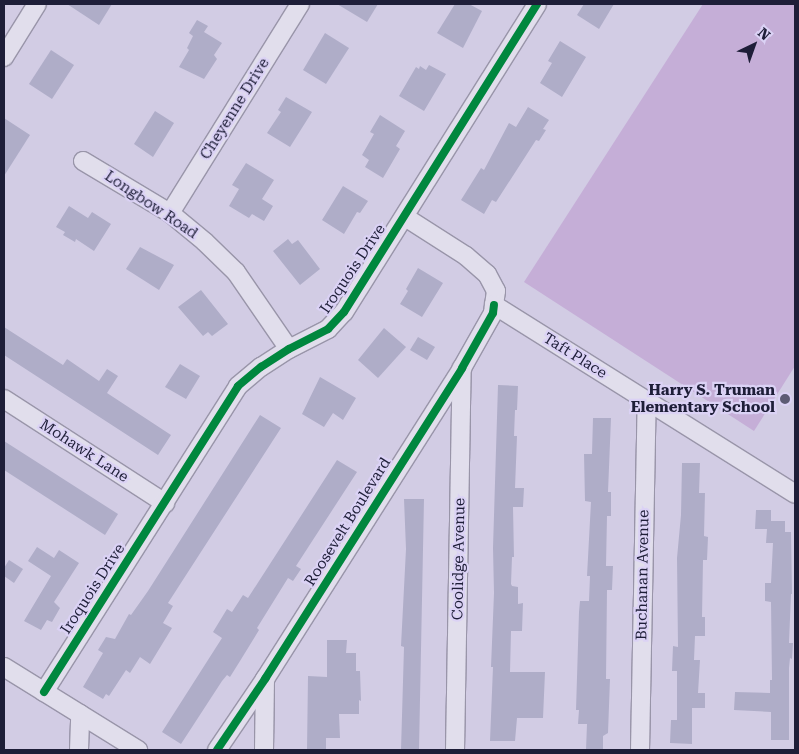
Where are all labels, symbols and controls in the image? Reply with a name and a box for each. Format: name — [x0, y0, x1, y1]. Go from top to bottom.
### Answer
north arrow — [729, 20, 779, 70]
text: N — [755, 24, 773, 43]
street label: Cheyenne Drive — [197, 55, 273, 163]
street label: Longbow Road — [101, 167, 201, 243]
street label: Iroquois Drive — [316, 221, 390, 317]
street label: Taft Place — [540, 329, 610, 383]
place label: Harry S. Truman Elementary School — [631, 381, 775, 416]
marker: Harry S. Truman Elementary School — [779, 393, 791, 405]
street label: Mohawk Lane — [36, 416, 132, 486]
street label: Roosevelt Boulevard — [301, 455, 395, 589]
street label: Coolidge Avenue — [449, 498, 469, 620]
street label: Buchanan Avenue — [633, 510, 653, 640]
street label: Iroquois Drive — [57, 541, 129, 637]

